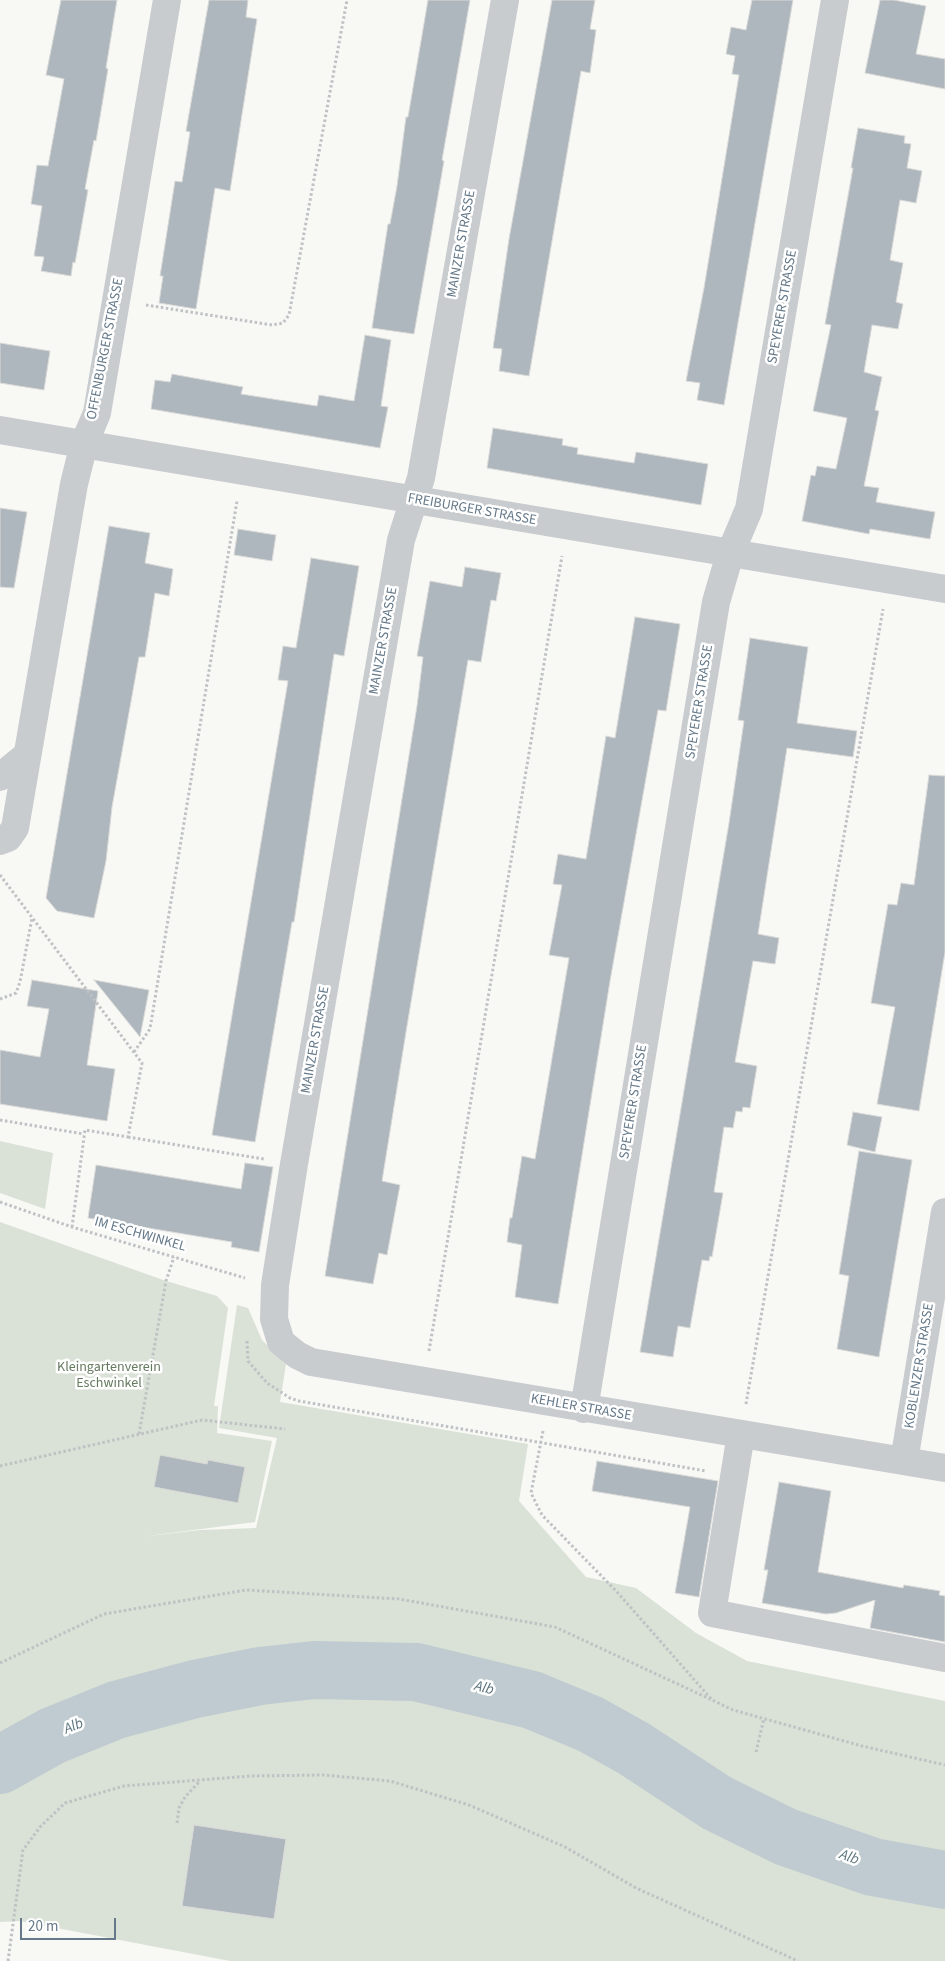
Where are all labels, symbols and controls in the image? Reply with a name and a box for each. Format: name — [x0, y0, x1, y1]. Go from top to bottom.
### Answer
street label: MAINZER STRASSE — [444, 189, 480, 299]
street label: SPEYERER STRASSE — [765, 249, 801, 365]
street label: OFFENBURGER STRASSE — [84, 277, 128, 421]
street label: FREIBURGER STRASSE — [406, 490, 538, 530]
street label: MAINZER STRASSE — [366, 586, 402, 696]
street label: SPEYERER STRASSE — [683, 644, 717, 760]
street label: MAINZER STRASSE — [298, 985, 334, 1095]
street label: SPEYERER STRASSE — [617, 1044, 651, 1160]
street label: IM ESCHWINKEL — [92, 1214, 188, 1256]
street label: KOBLENZER STRASSE — [902, 1302, 938, 1430]
park label: Kleingartenverein Eschwinkel — [57, 1360, 161, 1392]
street label: KEHLER STRASSE — [529, 1391, 633, 1425]
water label: Alb — [472, 1678, 496, 1700]
water label: Alb — [62, 1715, 86, 1739]
water label: Alb — [837, 1846, 861, 1870]
scale bar — [22, 1908, 119, 1940]
text: 20 m — [28, 1916, 58, 1937]

